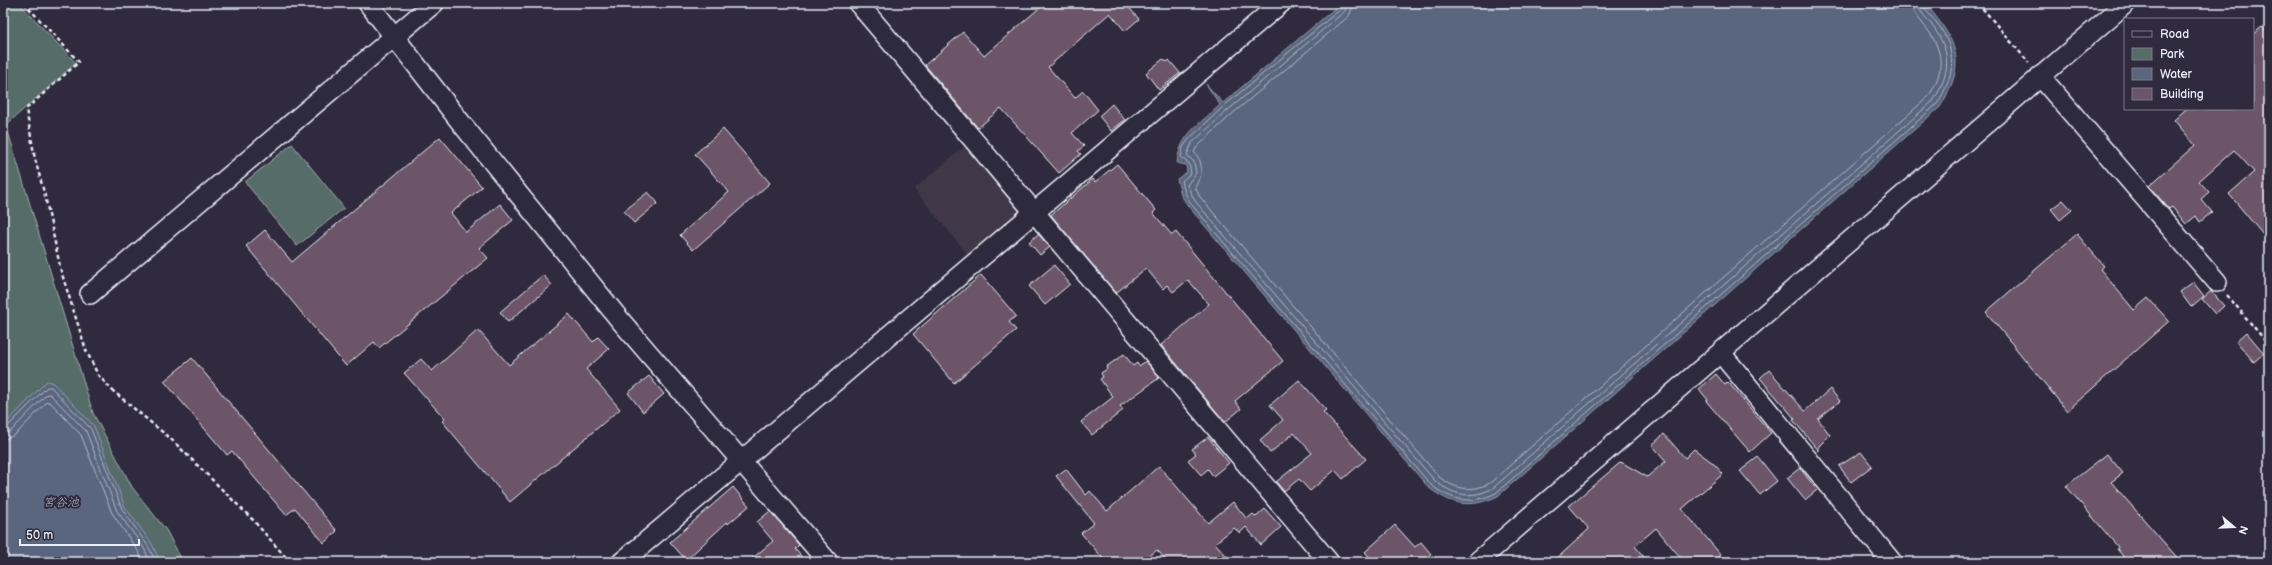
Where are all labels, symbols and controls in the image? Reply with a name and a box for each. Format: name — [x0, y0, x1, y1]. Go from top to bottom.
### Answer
legend — [2124, 18, 2254, 110]
text: Road — [2160, 27, 2189, 42]
text: Park — [2160, 47, 2184, 62]
text: Water — [2160, 67, 2192, 82]
text: Building — [2160, 87, 2204, 102]
water label: 宮谷池 — [43, 495, 80, 510]
north arrow — [2214, 507, 2254, 547]
scale bar — [20, 521, 139, 547]
text: N — [2235, 524, 2250, 536]
text: 50 m — [26, 528, 53, 543]

